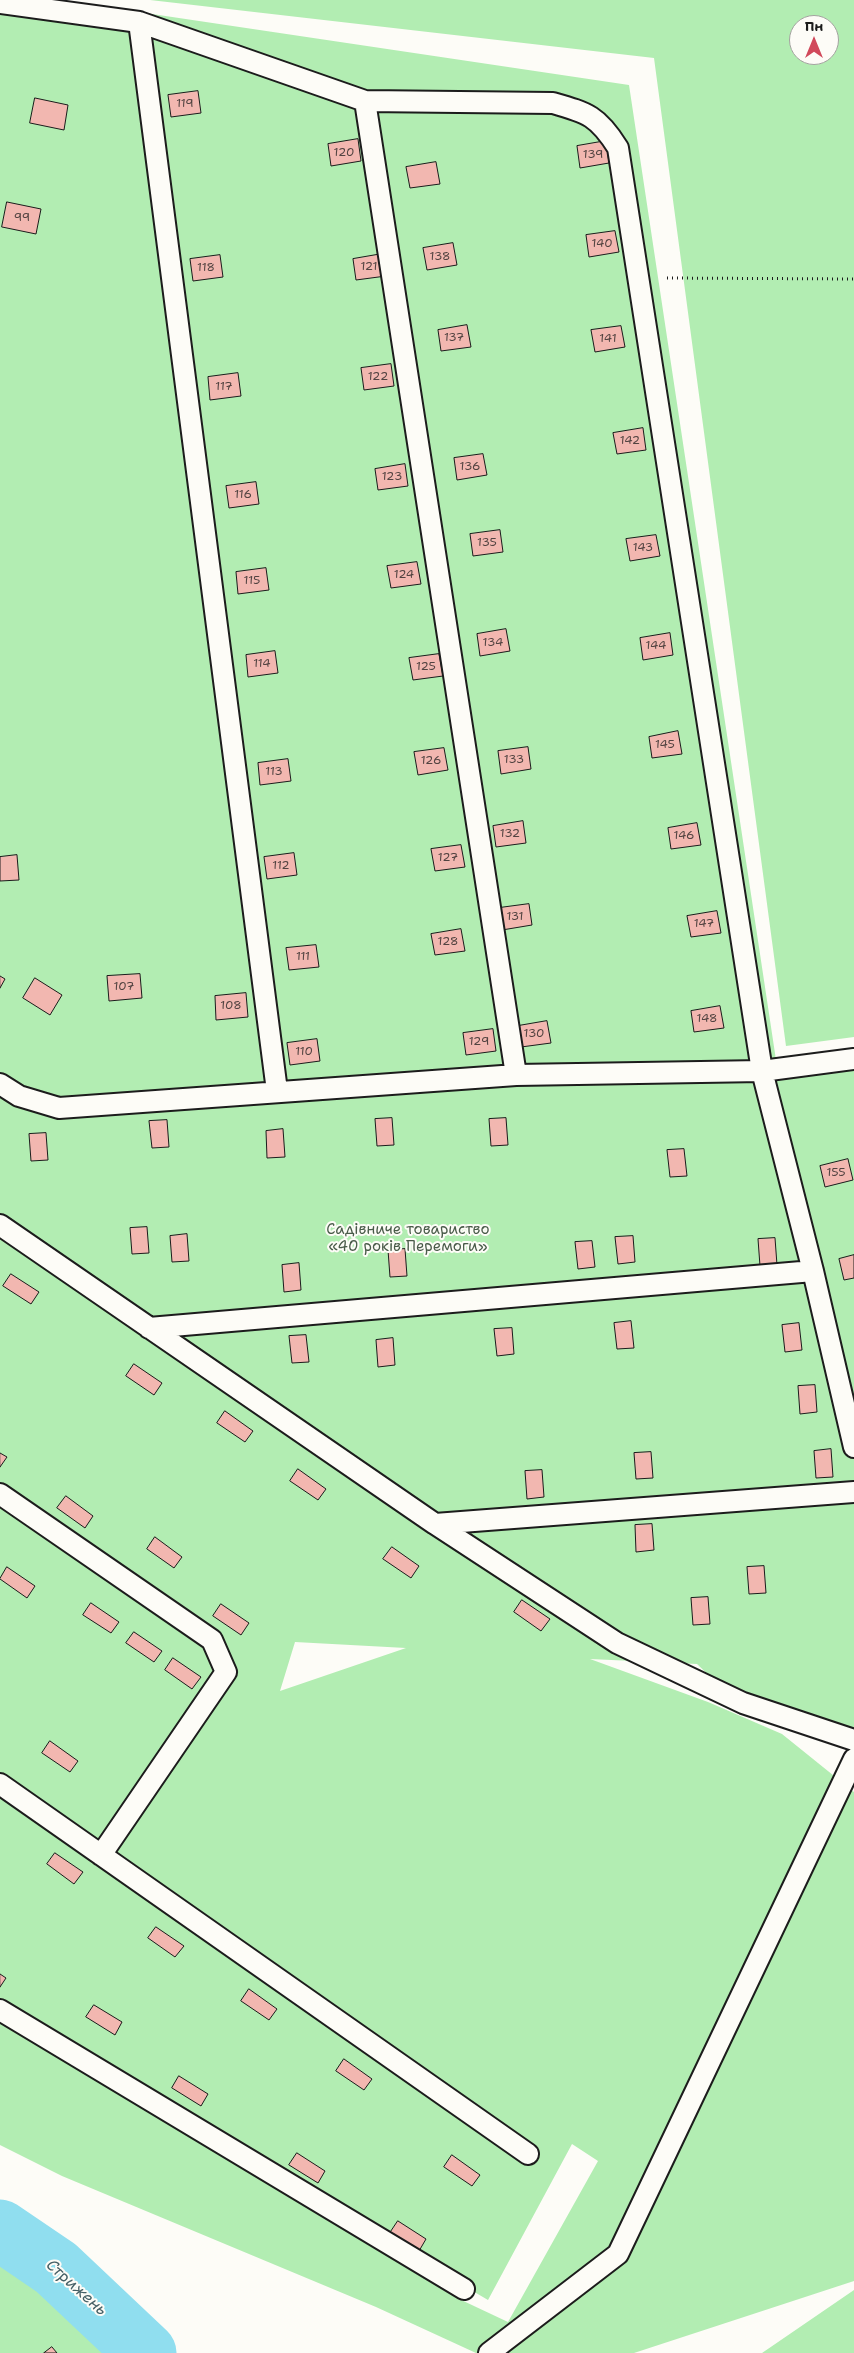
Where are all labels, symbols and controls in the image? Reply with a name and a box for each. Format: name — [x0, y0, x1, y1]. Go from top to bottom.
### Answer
north arrow — [789, 15, 839, 65]
text: Пн — [805, 17, 823, 35]
house number: 119 — [176, 97, 194, 111]
house number: 120 — [334, 146, 354, 160]
house number: 139 — [583, 148, 603, 162]
house number: 99 — [14, 211, 30, 225]
house number: 140 — [591, 237, 613, 251]
house number: 138 — [430, 250, 450, 264]
house number: 121 — [360, 260, 378, 274]
house number: 118 — [197, 261, 215, 275]
house number: 137 — [444, 331, 464, 345]
house number: 141 — [599, 332, 617, 346]
house number: 122 — [368, 370, 388, 384]
house number: 117 — [215, 380, 233, 394]
house number: 142 — [620, 434, 640, 448]
house number: 136 — [460, 460, 480, 474]
house number: 123 — [382, 470, 402, 484]
house number: 116 — [234, 488, 252, 502]
house number: 135 — [477, 536, 497, 550]
house number: 143 — [633, 541, 653, 555]
house number: 124 — [394, 568, 414, 582]
house number: 115 — [244, 574, 260, 588]
house number: 134 — [483, 636, 503, 650]
house number: 144 — [646, 639, 666, 653]
house number: 114 — [253, 657, 271, 671]
house number: 125 — [416, 660, 436, 674]
house number: 145 — [655, 738, 675, 752]
house number: 133 — [504, 753, 524, 767]
house number: 126 — [421, 754, 441, 768]
house number: 113 — [265, 765, 283, 779]
house number: 132 — [500, 827, 520, 841]
house number: 146 — [673, 829, 695, 843]
house number: 127 — [438, 851, 458, 865]
house number: 112 — [272, 859, 290, 873]
house number: 131 — [506, 910, 524, 924]
house number: 147 — [694, 917, 714, 931]
house number: 128 — [438, 935, 458, 949]
house number: 111 — [296, 950, 310, 964]
house number: 107 — [114, 980, 134, 994]
house number: 108 — [220, 999, 242, 1013]
house number: 148 — [697, 1012, 717, 1026]
house number: 130 — [523, 1027, 545, 1041]
house number: 129 — [469, 1035, 489, 1049]
house number: 110 — [295, 1045, 313, 1059]
house number: 155 — [826, 1166, 846, 1180]
park label: Садівниче товариство «40 років Перемоги» — [326, 1221, 490, 1256]
water label: Стрижень — [42, 2256, 110, 2320]

